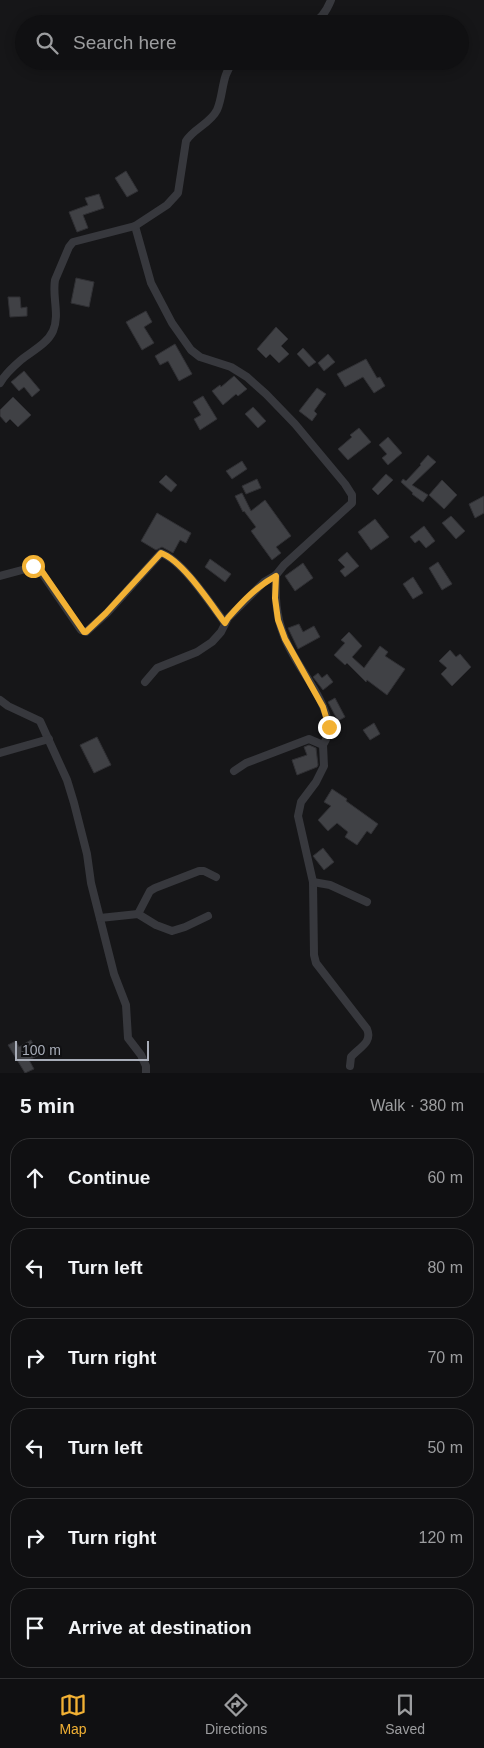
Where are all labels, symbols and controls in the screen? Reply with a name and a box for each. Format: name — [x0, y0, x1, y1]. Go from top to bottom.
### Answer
search box — [15, 15, 469, 70]
icon: search — [33, 29, 61, 57]
text: Search here — [73, 32, 177, 53]
route start — [22, 555, 45, 578]
route end — [318, 716, 341, 739]
scale bar — [15, 1038, 149, 1061]
text: 100 m — [22, 1042, 61, 1058]
text: 5 min — [20, 1094, 75, 1117]
text: Walk · 380 m — [370, 1097, 464, 1114]
icon: ahead — [21, 1164, 49, 1192]
text: Continue — [68, 1167, 150, 1188]
text: 60 m — [427, 1169, 463, 1186]
icon: left — [21, 1254, 49, 1282]
text: Turn left — [68, 1257, 143, 1278]
text: 80 m — [427, 1259, 463, 1276]
icon: right — [21, 1344, 49, 1372]
text: Turn right — [68, 1347, 156, 1368]
text: 70 m — [427, 1349, 463, 1366]
icon: left — [21, 1434, 49, 1462]
text: Turn left — [68, 1437, 143, 1458]
text: 50 m — [427, 1439, 463, 1456]
icon: right — [21, 1524, 49, 1552]
text: Turn right — [68, 1527, 156, 1548]
text: 120 m — [419, 1529, 463, 1546]
icon: arrive — [21, 1614, 49, 1642]
text: Arrive at destination — [68, 1617, 252, 1638]
tab: Map — [59, 1691, 87, 1737]
tab: Directions — [205, 1691, 267, 1737]
tab: Saved — [385, 1691, 425, 1737]

